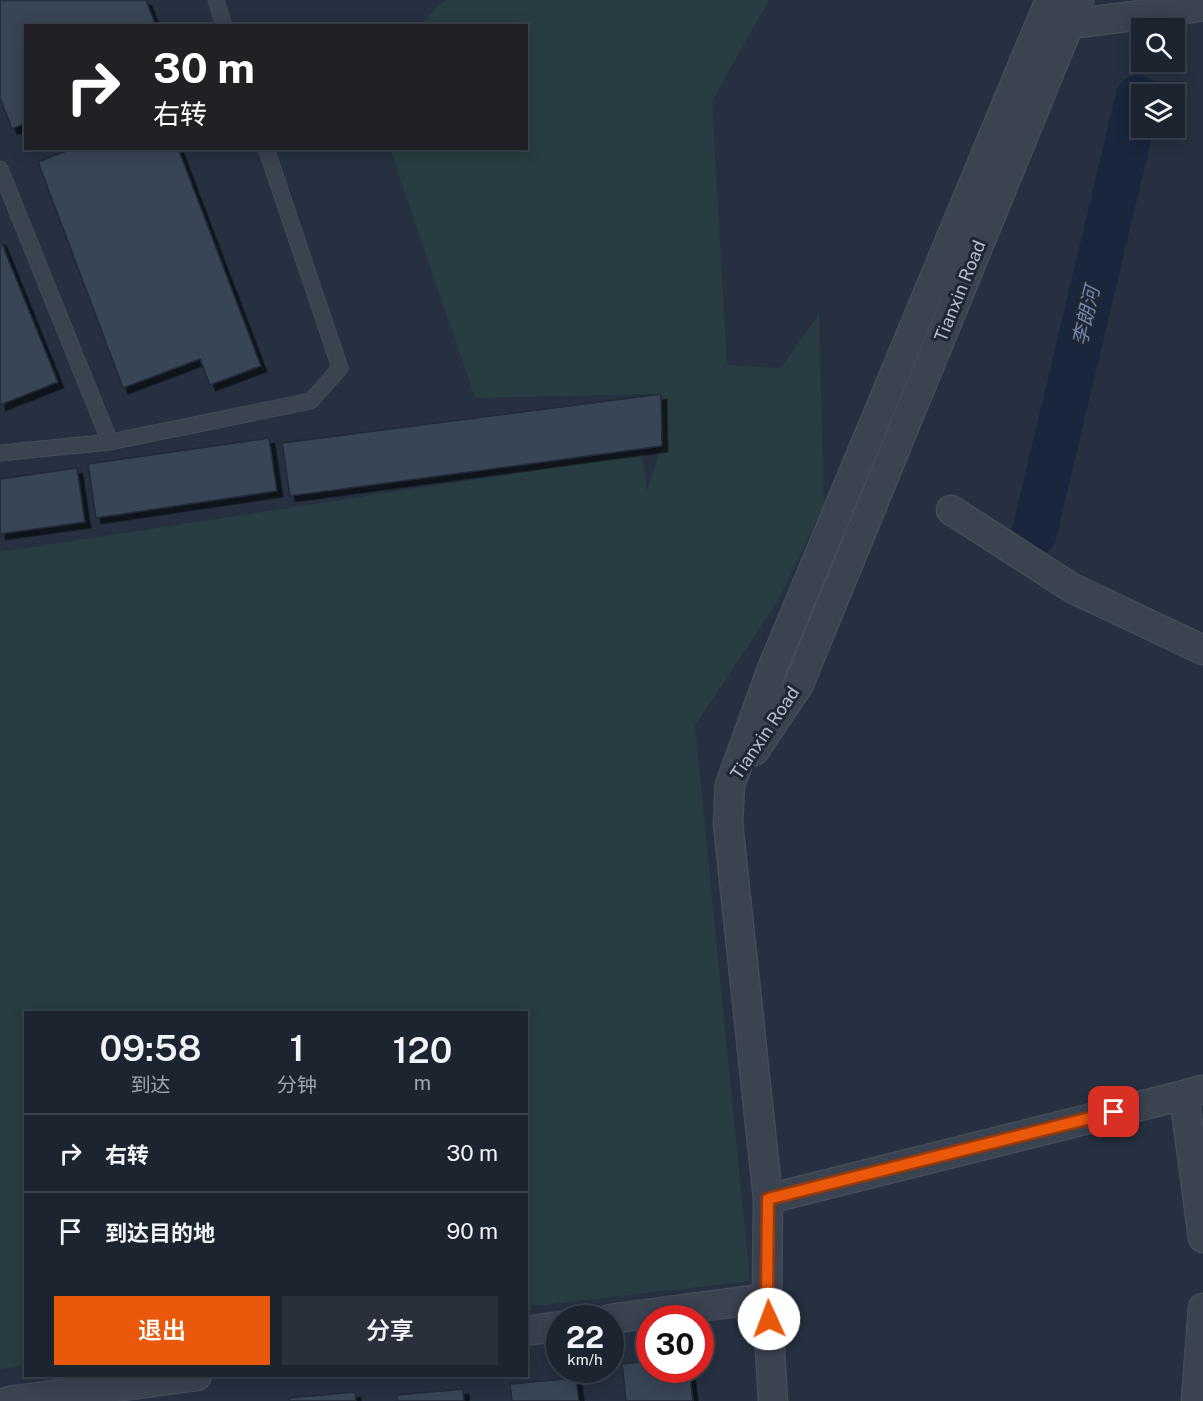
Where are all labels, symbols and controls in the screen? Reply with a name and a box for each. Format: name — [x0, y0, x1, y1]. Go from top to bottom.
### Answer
map controls — [1131, 18, 1185, 138]
button: search — [1131, 18, 1185, 72]
text: 30 m — [153, 43, 255, 92]
icon: right — [54, 48, 132, 126]
button: layers — [1131, 84, 1185, 138]
text: 右转 — [153, 98, 207, 130]
street label: Tianxin Road — [930, 237, 989, 345]
water label: 李朗河 — [1068, 280, 1105, 348]
street label: Tianxin Road — [726, 682, 803, 783]
text: 09:58 — [99, 1027, 202, 1069]
text: 1 — [290, 1027, 305, 1069]
text: 120 — [393, 1029, 453, 1071]
text: m — [414, 1071, 431, 1095]
text: 到达 — [131, 1073, 171, 1097]
text: 分钟 — [277, 1073, 317, 1097]
pin — [1088, 1086, 1139, 1137]
icon: arrive — [1097, 1095, 1130, 1128]
icon: right — [54, 1137, 87, 1170]
text: 30 m — [446, 1140, 498, 1166]
text: 右转 — [105, 1142, 149, 1168]
icon: arrive — [54, 1215, 87, 1248]
text: 90 m — [447, 1218, 498, 1244]
text: 到达目的地 — [105, 1220, 215, 1246]
position arrow — [737, 1287, 801, 1351]
button: 退出 — [54, 1296, 270, 1365]
button: 分享 — [282, 1296, 498, 1365]
speed limit sign: 30 — [636, 1305, 714, 1383]
text: 22 — [566, 1319, 604, 1355]
text: km/h — [567, 1351, 603, 1368]

